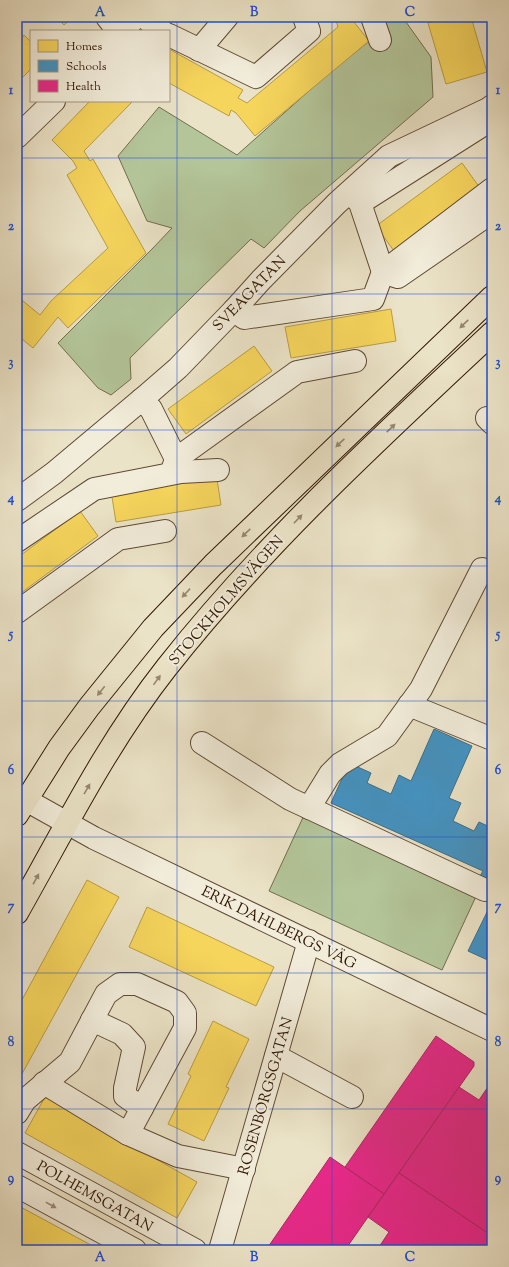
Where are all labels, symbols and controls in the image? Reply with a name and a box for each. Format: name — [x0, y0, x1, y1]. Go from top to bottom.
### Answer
text: A — [95, 4, 106, 22]
text: B — [250, 4, 259, 22]
text: C — [405, 4, 415, 22]
legend — [30, 30, 170, 102]
text: Homes — [66, 38, 102, 56]
text: Schools — [66, 58, 107, 76]
text: Health — [66, 78, 101, 96]
text: 1 — [9, 82, 14, 100]
text: 1 — [496, 82, 501, 100]
text: 2 — [8, 218, 15, 236]
text: 2 — [495, 218, 502, 236]
street label: SVEAGATAN — [209, 252, 292, 337]
one-way arrow — [459, 319, 469, 329]
text: 3 — [8, 354, 14, 372]
text: 3 — [495, 354, 501, 372]
one-way arrow — [386, 423, 396, 433]
one-way arrow — [335, 438, 345, 448]
text: 4 — [7, 490, 15, 508]
text: 4 — [494, 490, 502, 508]
one-way arrow — [293, 515, 302, 524]
one-way arrow — [241, 528, 251, 538]
street label: STOCKHOLMSVÄGEN — [164, 531, 290, 671]
one-way arrow — [182, 588, 191, 598]
text: 5 — [8, 626, 14, 644]
text: 5 — [495, 626, 501, 644]
one-way arrow — [153, 675, 161, 686]
one-way arrow — [97, 686, 106, 697]
text: 6 — [8, 762, 15, 780]
text: 6 — [495, 762, 502, 780]
one-way arrow — [83, 783, 90, 795]
one-way arrow — [33, 873, 39, 885]
street label: ERIK DAHLBERGS VÄG — [197, 881, 360, 975]
text: 7 — [8, 898, 15, 916]
text: 7 — [495, 898, 502, 916]
street label: ROSENBORGSGATAN — [234, 1015, 299, 1178]
text: 8 — [8, 1034, 15, 1052]
text: 8 — [495, 1034, 502, 1052]
street label: POLHEMSGATAN — [32, 1157, 156, 1238]
text: 9 — [8, 1170, 15, 1188]
text: 9 — [495, 1170, 502, 1188]
one-way arrow — [45, 1201, 57, 1208]
text: A — [95, 1249, 106, 1267]
text: B — [250, 1249, 259, 1267]
text: C — [405, 1249, 415, 1267]

